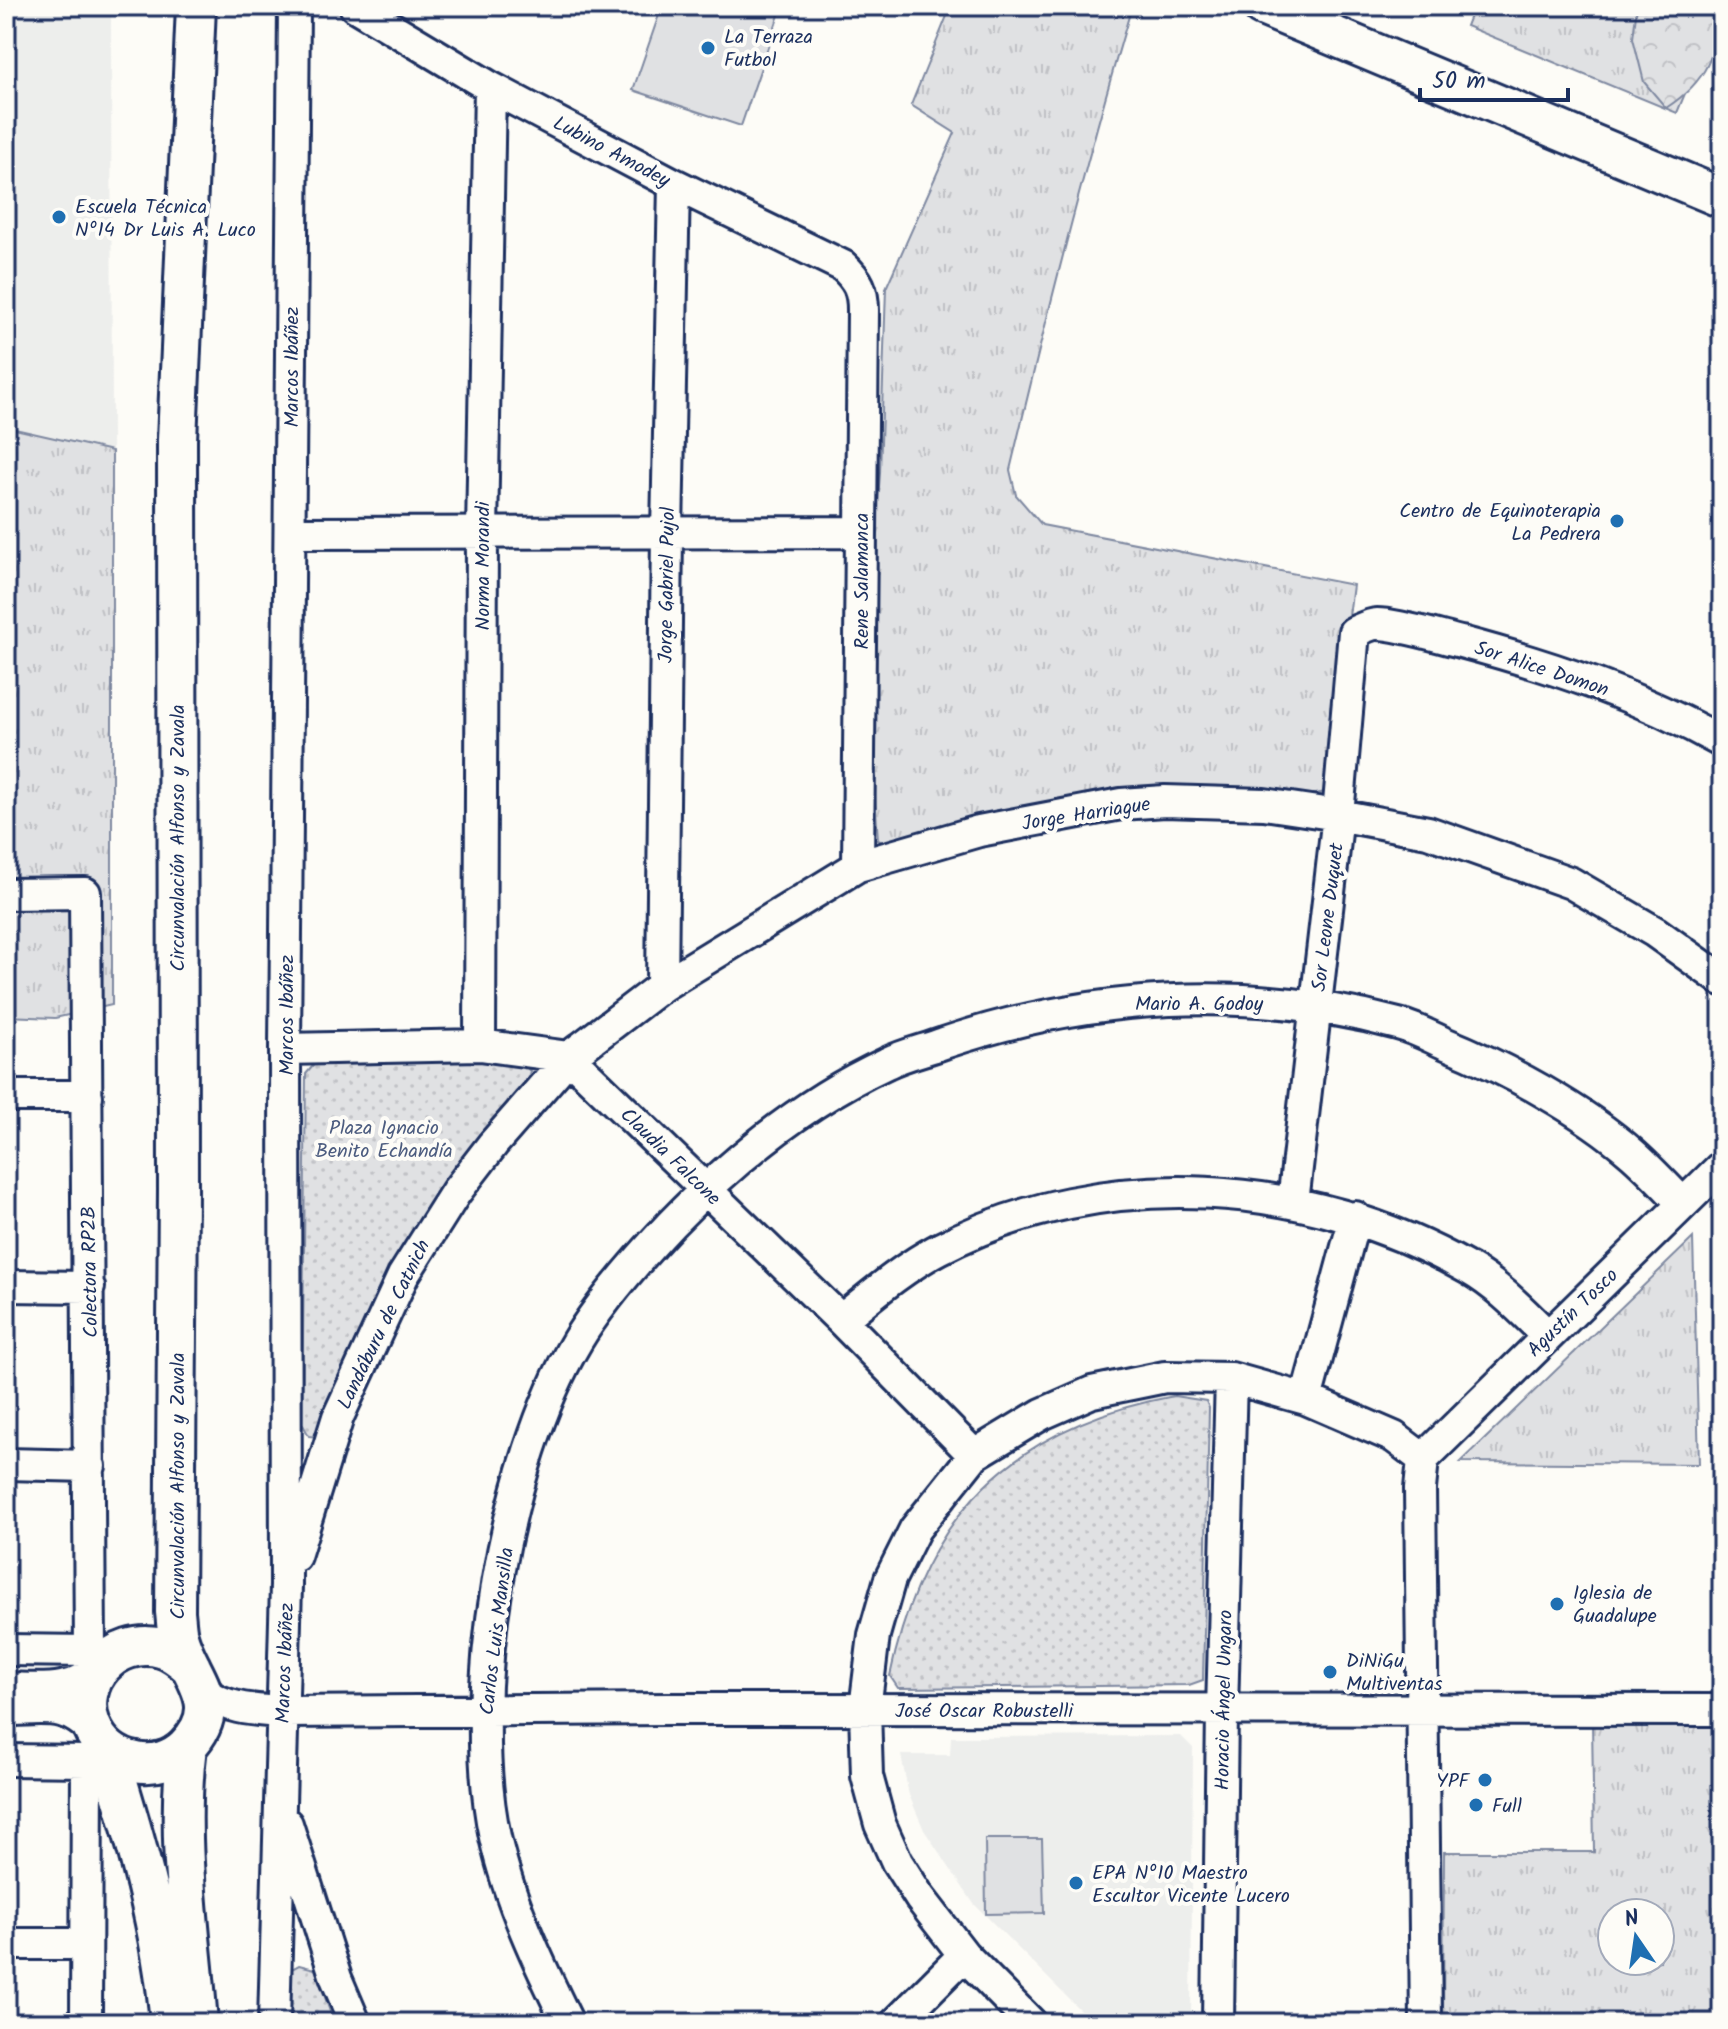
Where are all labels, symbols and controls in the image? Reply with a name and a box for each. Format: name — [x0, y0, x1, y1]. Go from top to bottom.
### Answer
place label: La Terraza Futbol — [724, 22, 813, 77]
marker: La Terraza Futbol — [699, 39, 717, 57]
scale bar — [1420, 52, 1568, 102]
text: 50 m — [1432, 62, 1486, 101]
street label: Lubino Amodey — [547, 108, 676, 197]
place label: Escuela Técnica Nº14 Dr Luis A. Luco — [75, 192, 256, 247]
marker: Escuela Técnica Nº14 Dr Luis A. Luco — [50, 208, 68, 226]
street label: Marcos Ibáñez — [277, 306, 309, 427]
place label: Centro de Equinoterapia La Pedrera — [1399, 496, 1601, 551]
street label: Norma Morandi — [468, 500, 500, 630]
street label: Jorge Gabriel Pujol — [651, 506, 685, 664]
marker: Centro de Equinoterapia La Pedrera — [1608, 512, 1626, 530]
street label: Rene Salamanca — [847, 513, 879, 649]
street label: Sor Alice Domon — [1470, 633, 1613, 707]
street label: Circunvalación Alfonso y Zavala — [163, 704, 195, 972]
street label: Jorge Harriague — [1020, 789, 1153, 841]
street label: Sor Leone Duquet — [1304, 841, 1354, 993]
street label: Marcos Ibáñez — [272, 954, 304, 1075]
street label: Mario A. Godoy — [1135, 989, 1264, 1021]
street label: Claudia Falcone — [612, 1101, 728, 1214]
park label: Plaza Ignacio Benito Echandía — [315, 1113, 453, 1168]
street label: Colectora RP2B — [74, 1206, 108, 1338]
street label: Landáburu de Catnich — [330, 1234, 440, 1415]
street label: Agustín Tosco — [1520, 1261, 1627, 1366]
street label: Circunvalación Alfonso y Zavala — [163, 1352, 195, 1620]
street label: Carlos Luis Mansilla — [472, 1546, 524, 1717]
place label: Iglesia de Guadalupe — [1573, 1578, 1657, 1633]
marker: Iglesia de Guadalupe — [1548, 1595, 1566, 1613]
street label: Marcos Ibáñez — [268, 1602, 304, 1724]
street label: Horacio Ángel Ungaro — [1207, 1609, 1243, 1791]
place label: DiNiGu Multiventas — [1346, 1646, 1443, 1701]
marker: DiNiGu Multiventas — [1321, 1663, 1339, 1681]
street label: José Oscar Robustelli — [895, 1696, 1074, 1728]
place label: YPF — [1436, 1766, 1471, 1798]
marker: YPF — [1476, 1771, 1494, 1789]
place label: Full — [1492, 1791, 1522, 1823]
marker: Full — [1467, 1796, 1485, 1814]
place label: EPA Nº10 Maestro Escultor Vicente Lucero — [1092, 1858, 1290, 1913]
marker: EPA Nº10 Maestro Escultor Vicente Lucero — [1067, 1874, 1085, 1892]
north arrow — [1596, 1897, 1676, 1977]
text: N — [1621, 1901, 1643, 1939]

